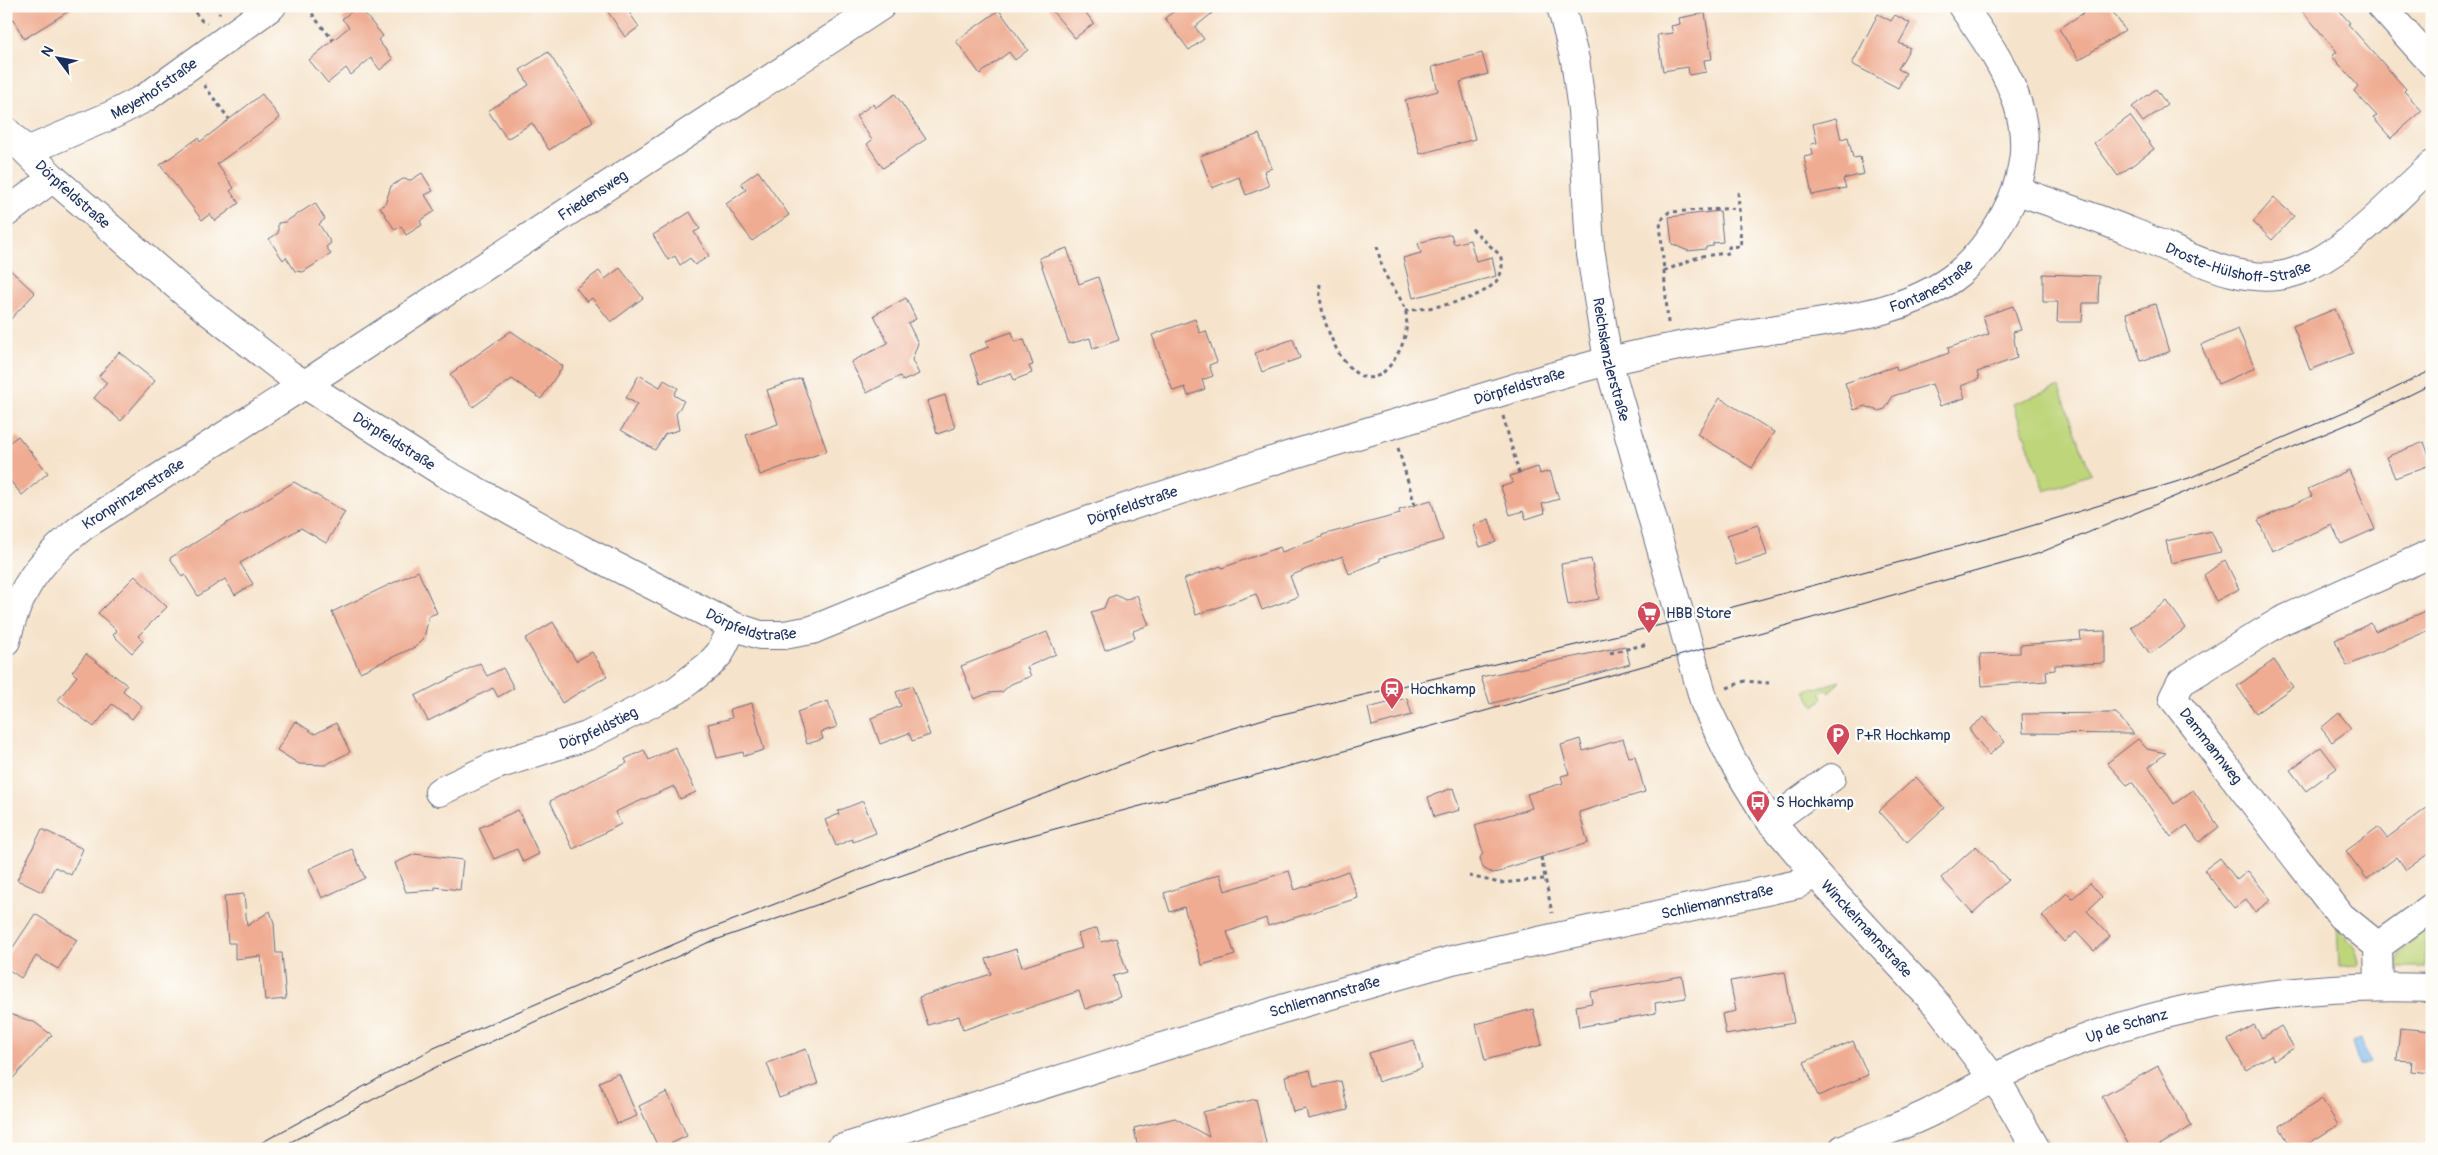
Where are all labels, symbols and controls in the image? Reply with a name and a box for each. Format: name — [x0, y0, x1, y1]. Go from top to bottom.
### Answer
north arrow — [32, 32, 82, 82]
text: N — [38, 43, 57, 60]
street label: Meyerhofstraße — [108, 54, 202, 124]
street label: Dörpfeldstraße — [31, 156, 114, 234]
street label: Friedensweg — [555, 166, 631, 226]
street label: Droste-Hülshoff-Straße — [2162, 239, 2315, 287]
street label: Fontanestraße — [1887, 255, 1978, 317]
street label: Reichskanzlerstraße — [1588, 296, 1634, 424]
street label: Dörpfeldstraße — [1472, 364, 1568, 410]
street label: Dörpfeldstraße — [349, 408, 439, 475]
street label: Kronprinzenstraße — [79, 454, 189, 534]
street label: Dörpfeldstraße — [1085, 482, 1181, 530]
supermarket icon: HBB Store — [1636, 600, 1662, 634]
place label: HBB Store — [1666, 604, 1732, 623]
street label: Dörpfeldstraße — [702, 605, 798, 645]
station icon: Hochkamp — [1379, 676, 1405, 710]
place label: Hochkamp — [1410, 680, 1476, 699]
street label: Dörpfeldstieg — [557, 703, 641, 754]
street label: Dammannweg — [2175, 704, 2246, 788]
parking icon: P+R Hochkamp — [1825, 722, 1851, 756]
place label: P+R Hochkamp — [1856, 726, 1951, 745]
bus stop icon: S Hochkamp — [1745, 789, 1771, 823]
place label: S Hochkamp — [1776, 793, 1854, 812]
street label: Winckelmannstraße — [1816, 876, 1916, 982]
street label: Schliemannstraße — [1659, 881, 1776, 924]
street label: Schliemannstraße — [1267, 972, 1383, 1022]
street label: Up de Schanz — [2083, 1005, 2170, 1048]

